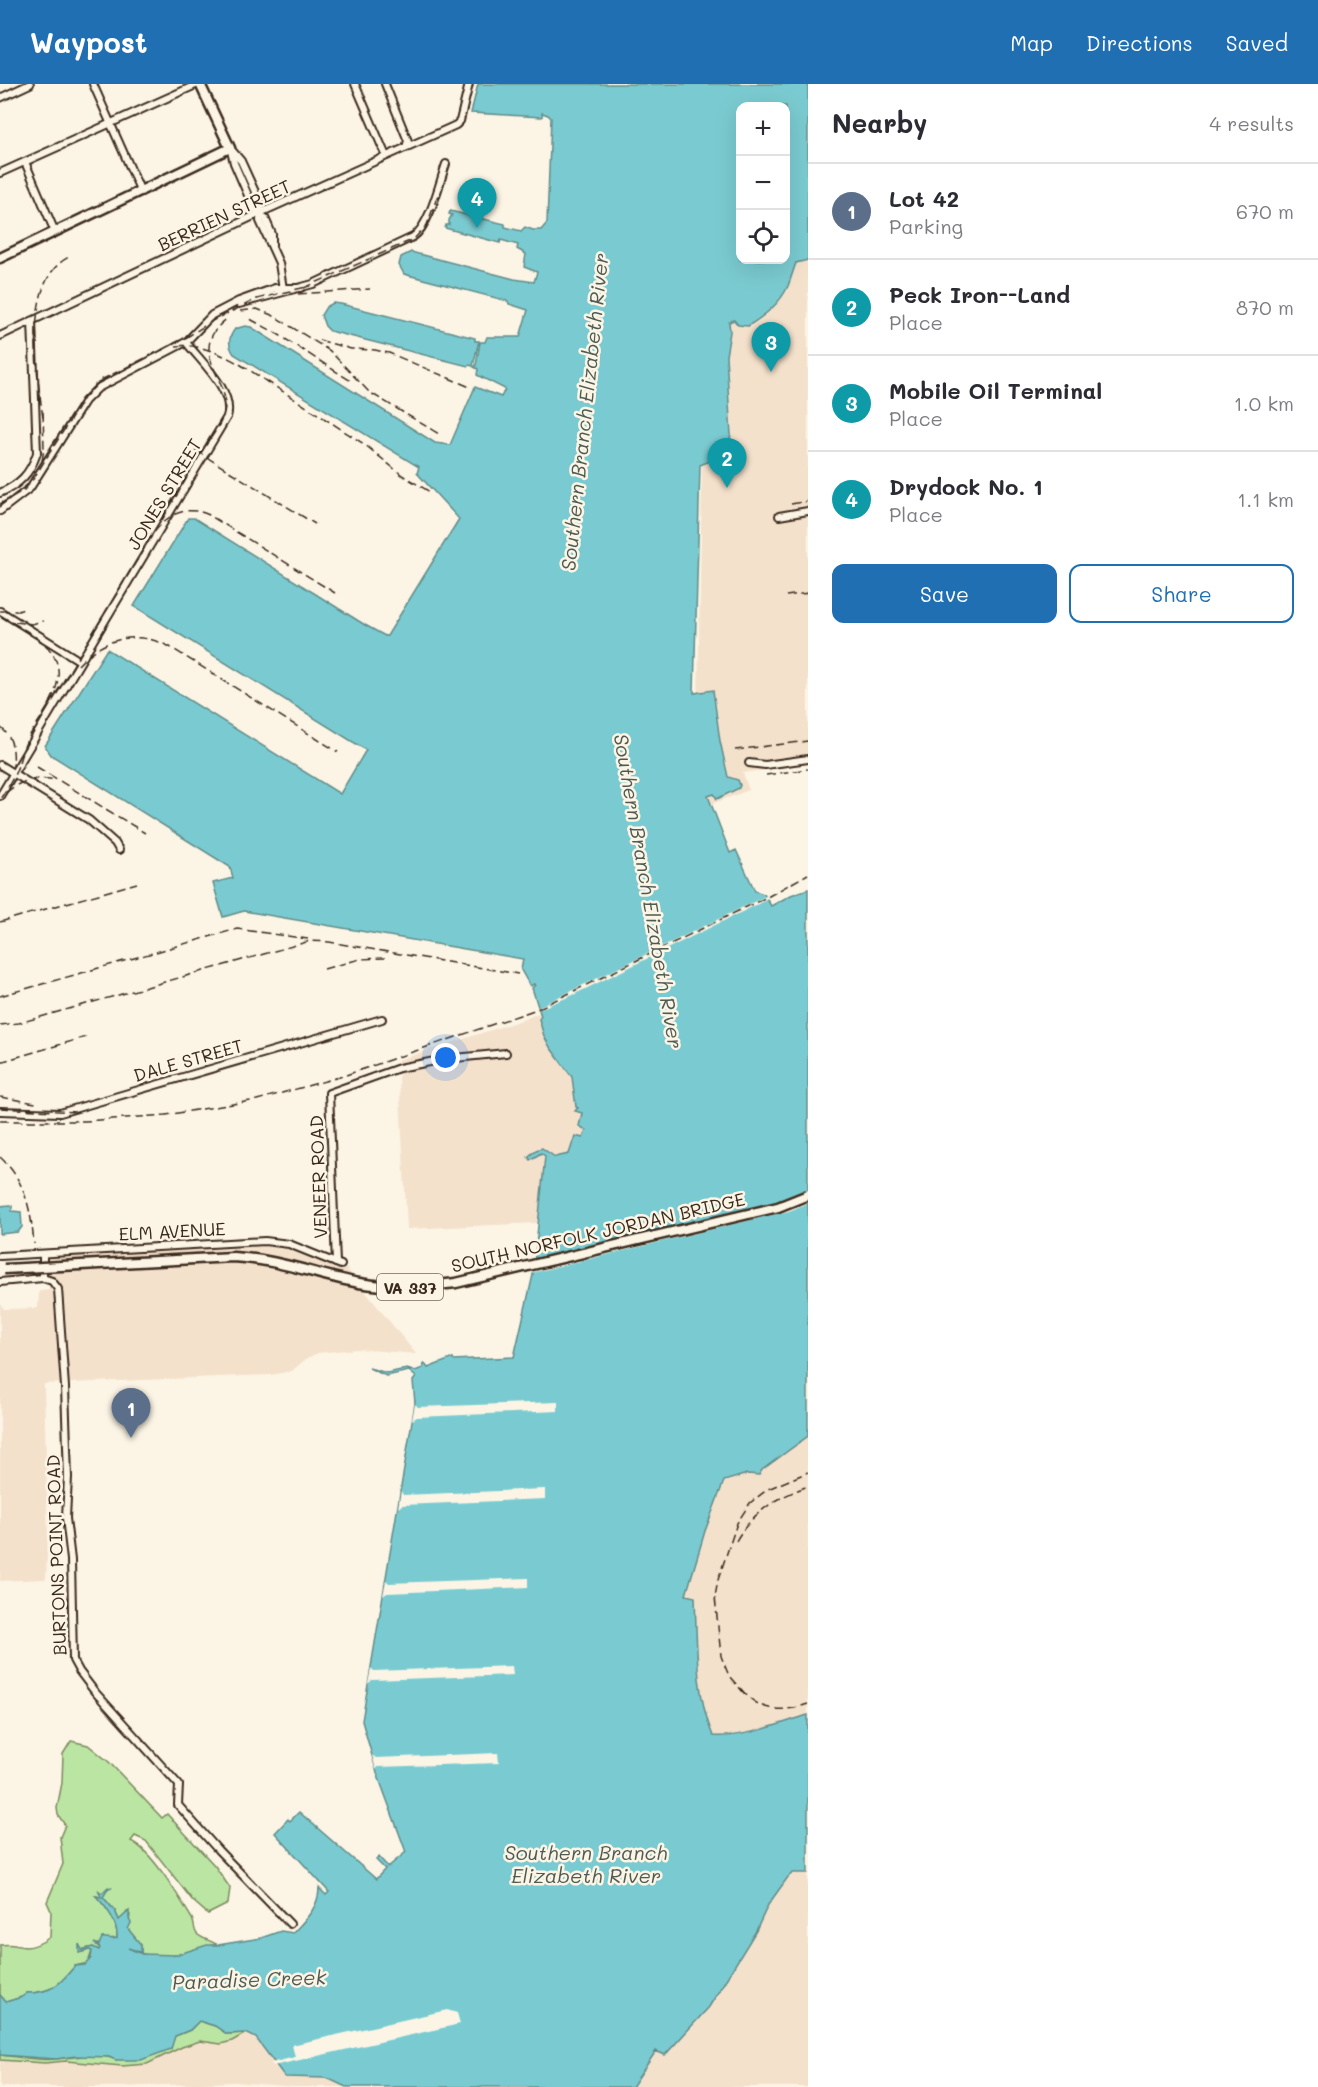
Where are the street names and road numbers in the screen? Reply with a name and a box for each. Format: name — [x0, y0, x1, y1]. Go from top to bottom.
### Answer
street label: BERRIEN STREET — [154, 174, 294, 256]
street label: JONES STREET — [121, 434, 207, 554]
street label: DALE STREET — [131, 1033, 245, 1087]
street label: VENEER ROAD — [304, 1115, 332, 1239]
street label: SOUTH NORFOLK JORDAN BRIDGE — [449, 1186, 747, 1278]
street label: ELM AVENUE — [118, 1216, 226, 1246]
road number: VA 337 — [377, 1274, 443, 1300]
street label: BURTONS POINT ROAD — [40, 1454, 72, 1656]

